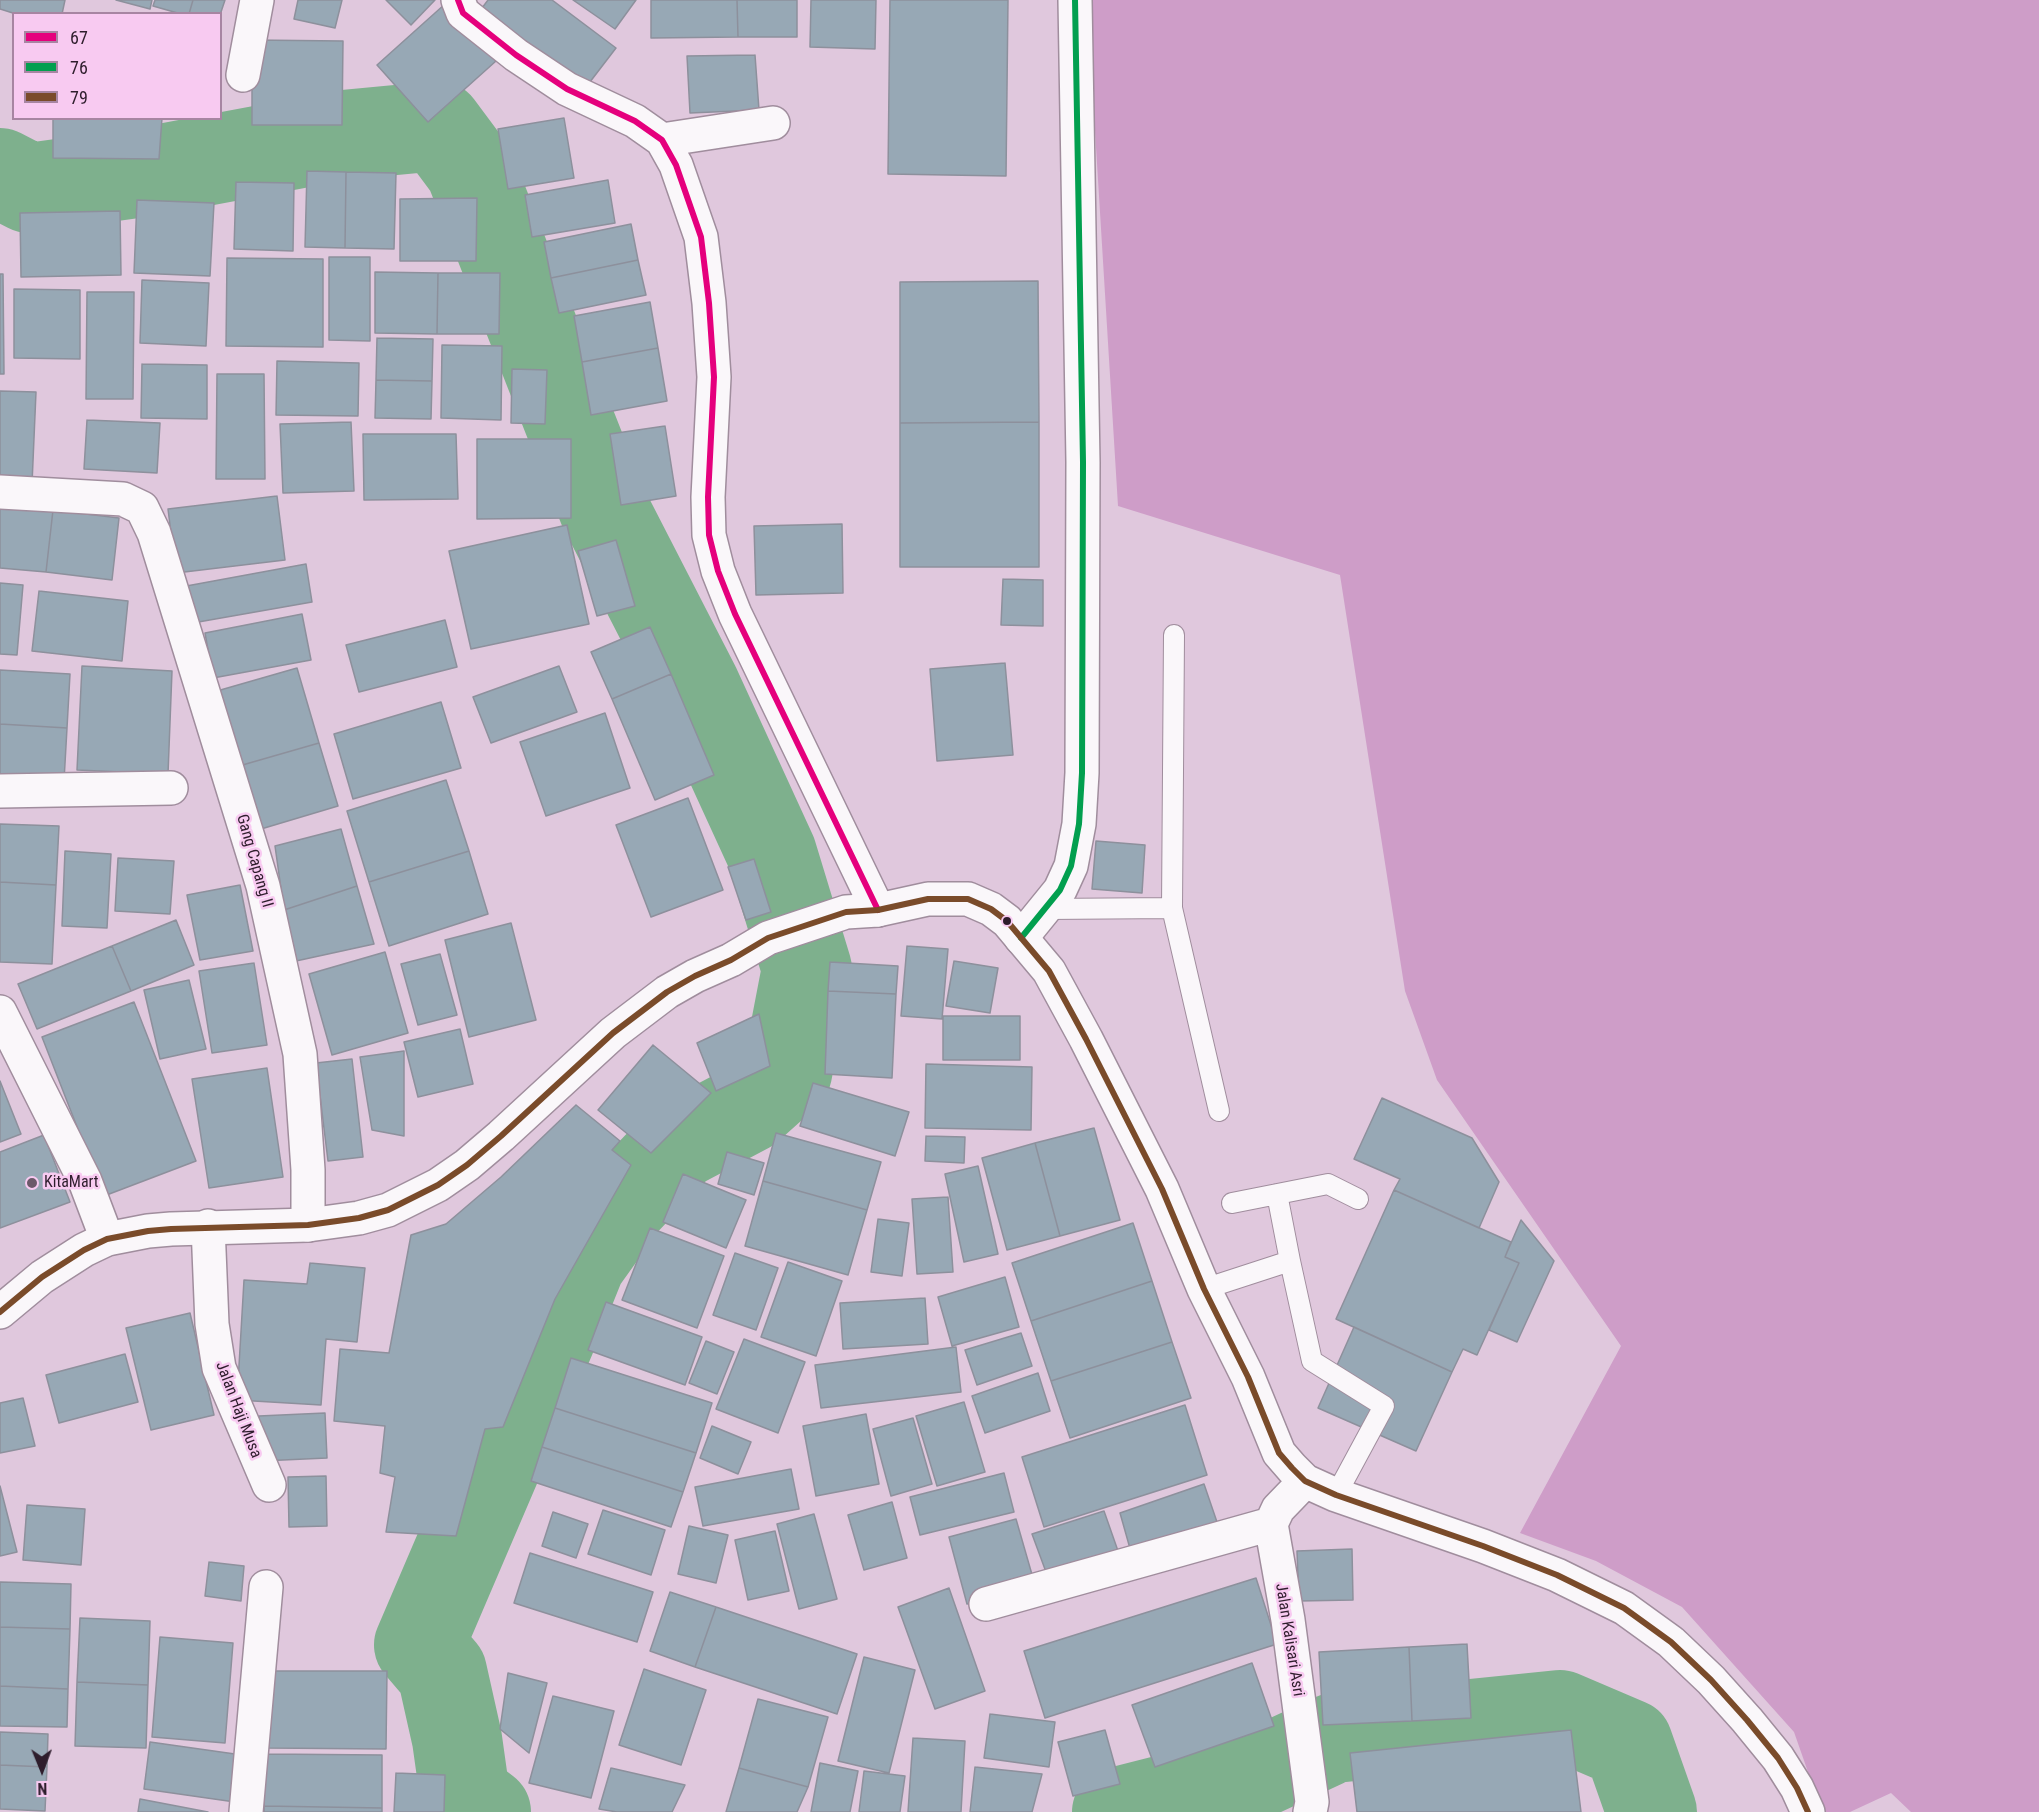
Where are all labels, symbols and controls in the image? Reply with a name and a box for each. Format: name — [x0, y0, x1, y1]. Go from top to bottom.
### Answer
legend — [12, 12, 222, 120]
text: 67 — [70, 27, 88, 48]
text: 76 — [70, 57, 88, 78]
text: 79 — [70, 87, 88, 108]
street label: Gang Capang II — [232, 812, 276, 910]
unlabelled marker — [1001, 915, 1013, 927]
place label: KitaMart — [44, 1173, 99, 1193]
marker: KitaMart — [25, 1176, 39, 1190]
street label: Jalan Haji Musa — [211, 1359, 265, 1461]
street label: Jalan Kalisari Asri — [1271, 1582, 1307, 1698]
north arrow — [12, 1740, 72, 1800]
text: N — [37, 1779, 47, 1798]

